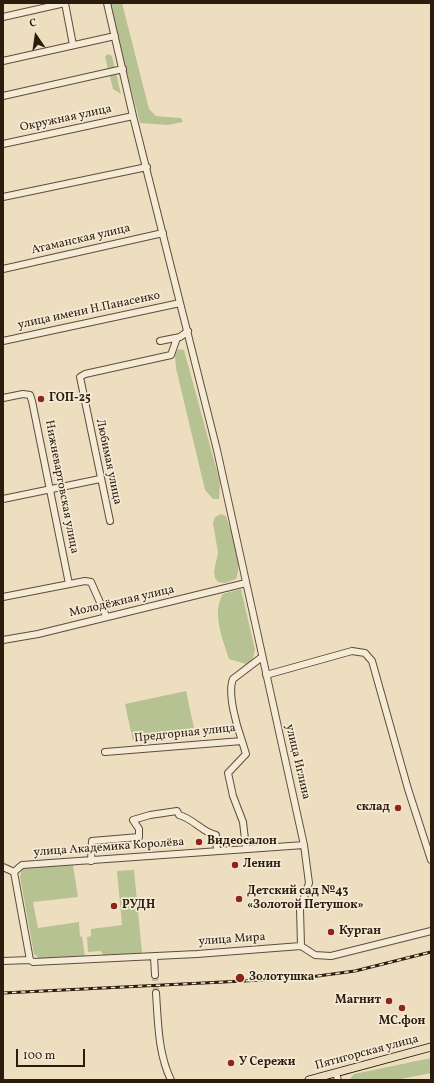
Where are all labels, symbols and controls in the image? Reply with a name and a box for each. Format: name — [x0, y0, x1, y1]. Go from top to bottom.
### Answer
north arrow — [16, 16, 56, 56]
text: С — [28, 16, 38, 32]
street label: Окружная улица — [19, 102, 113, 136]
street label: Атаманская улица — [30, 222, 132, 258]
street label: улица имени Н.Панасенко — [17, 289, 161, 333]
place label: ГОП-25 — [49, 392, 91, 406]
marker: ГОП-25 — [36, 394, 46, 404]
street label: Любимая улица — [92, 418, 124, 506]
street label: Нижневартовская улица — [41, 419, 81, 555]
street label: Молодёжная улица — [68, 583, 176, 621]
street label: Предгорная улица — [134, 722, 236, 746]
street label: улица Иглина — [281, 723, 313, 801]
place label: склад — [356, 801, 390, 815]
marker: склад — [393, 803, 403, 813]
place label: Видеосалон — [207, 835, 277, 849]
street label: улица Академика Королёва — [33, 836, 185, 860]
marker: Видеосалон — [194, 837, 204, 847]
place label: Ленин — [243, 858, 281, 872]
marker: Ленин — [230, 860, 240, 870]
place label: Детский сад №43 «Золотой Петушок» — [247, 885, 364, 913]
marker: Детский сад №43 «Золотой Петушок» — [234, 894, 244, 904]
place label: РУДН — [122, 899, 155, 913]
marker: РУДН — [109, 901, 119, 911]
place label: Курган — [339, 925, 381, 939]
marker: Курган — [326, 927, 336, 937]
street label: улица Мира — [198, 930, 266, 950]
place label: Золотушка — [249, 971, 314, 985]
marker: Золотушка — [234, 972, 246, 984]
place label: Магнит — [335, 994, 381, 1008]
marker: Магнит — [384, 996, 394, 1006]
marker: МС.фон — [397, 1003, 407, 1013]
place label: МС.фон — [379, 1015, 425, 1029]
street label: Пятигорская улица — [314, 1032, 420, 1074]
scale bar — [18, 1041, 87, 1067]
text: 100 m — [23, 1048, 55, 1064]
place label: У Сережи — [239, 1056, 295, 1070]
marker: У Сережи — [226, 1058, 236, 1068]

